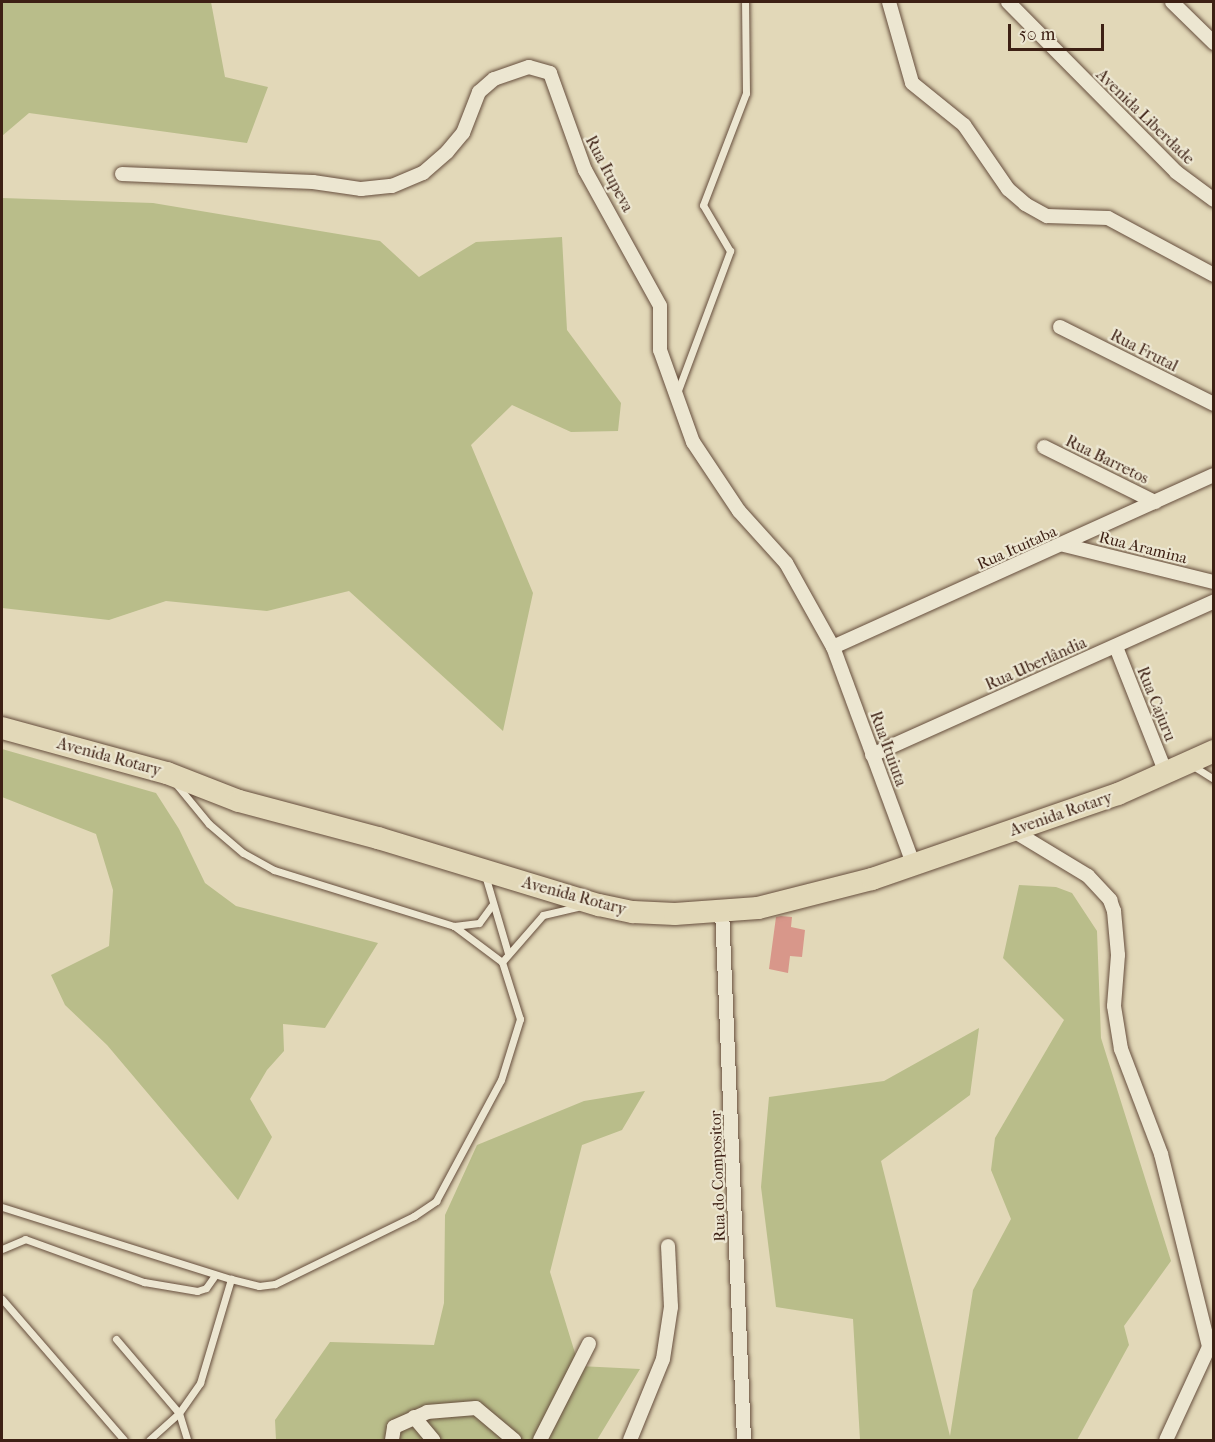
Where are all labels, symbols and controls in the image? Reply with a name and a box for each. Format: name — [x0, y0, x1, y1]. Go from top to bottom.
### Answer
scale bar — [1011, 12, 1107, 50]
text: 50 m — [1019, 24, 1055, 45]
street label: Avenida Liberdade — [1092, 65, 1198, 169]
street label: Rua Itupeva — [581, 133, 637, 215]
street label: Rua Frutal — [1107, 326, 1181, 376]
street label: Rua Barretos — [1062, 432, 1152, 488]
street label: Rua Ituitaba — [974, 522, 1060, 574]
street label: Rua Aramina — [1097, 528, 1189, 568]
street label: Rua Uberlândia — [983, 633, 1089, 695]
street label: Rua Cajuru — [1132, 664, 1180, 744]
street label: Rua Ituiuta — [866, 709, 910, 789]
street label: Avenida Rotary — [55, 734, 163, 780]
street label: Avenida Rotary — [1007, 788, 1115, 840]
street label: Avenida Rotary — [520, 873, 628, 919]
street label: Rua do Compositor — [706, 1110, 730, 1242]

